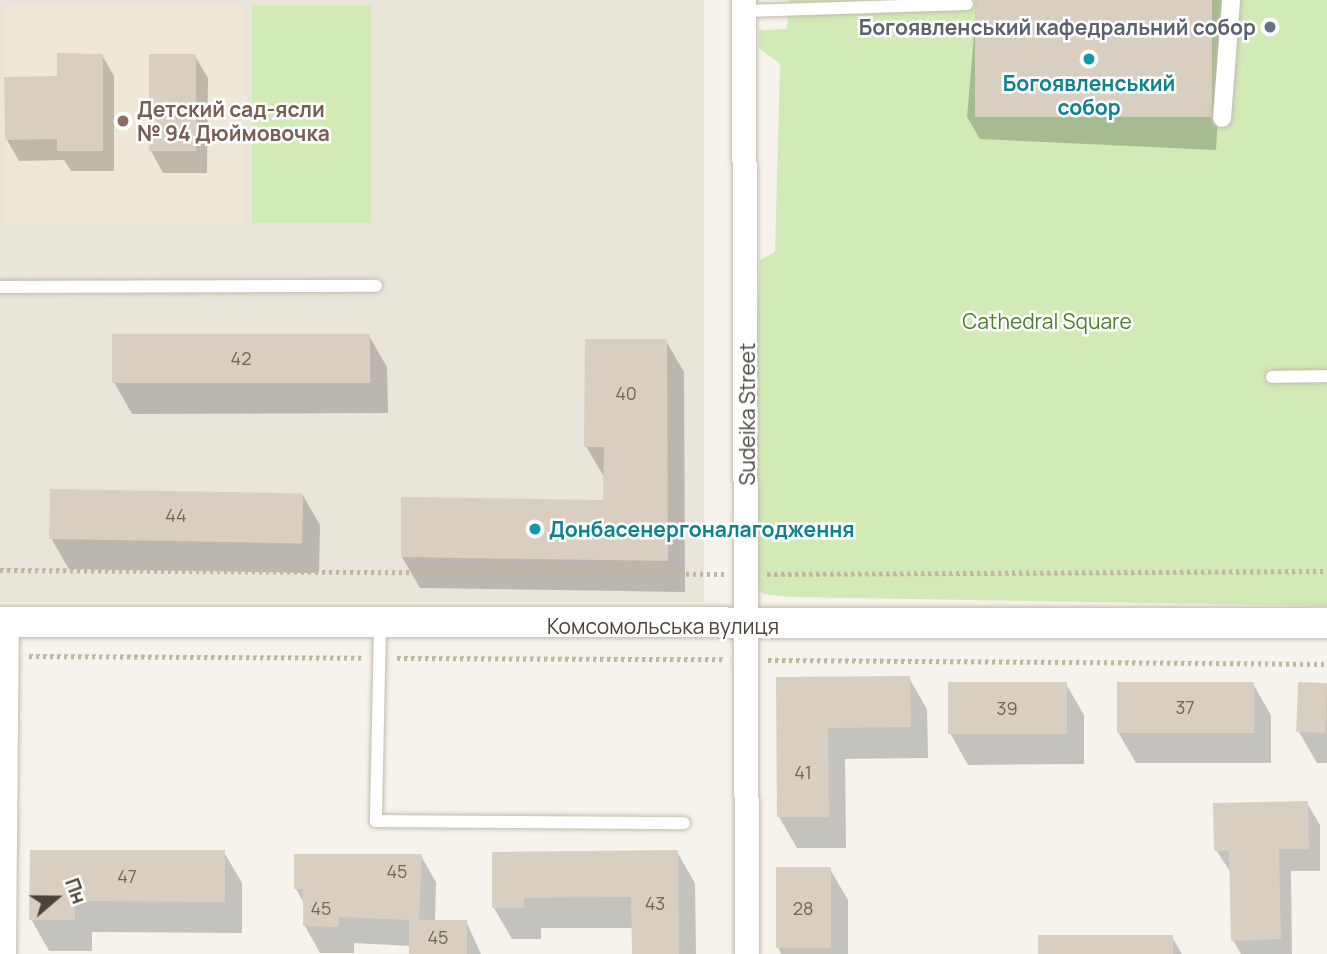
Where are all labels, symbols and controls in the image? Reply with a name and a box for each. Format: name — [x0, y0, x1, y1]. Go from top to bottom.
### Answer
place label: Богоявленський кафедральний собор — [859, 14, 1256, 40]
marker: Богоявленський кафедральний собор — [1262, 19, 1278, 35]
marker: Богоявленський собор — [1081, 51, 1097, 67]
place label: Богоявленський собор — [1003, 70, 1175, 120]
place label: Детский сад-ясли № 94 Дюймовочка — [137, 96, 330, 146]
marker: Детский сад-ясли № 94 Дюймовочка — [115, 113, 131, 129]
park label: Cathedral Square — [962, 308, 1132, 334]
street label: Sudeika Street — [734, 343, 760, 485]
house number: 42 — [231, 347, 251, 369]
house number: 40 — [615, 382, 637, 404]
house number: 44 — [165, 504, 187, 526]
place label: Донбасенергоналагодження — [549, 516, 855, 542]
marker: Донбасенергоналагодження — [527, 521, 543, 537]
street label: Комсомольська вулиця — [547, 613, 779, 639]
house number: 37 — [1176, 696, 1194, 718]
house number: 39 — [996, 697, 1018, 719]
house number: 41 — [794, 761, 812, 783]
house number: 45 — [386, 860, 408, 882]
north arrow — [21, 863, 91, 933]
house number: 47 — [117, 865, 137, 887]
text: Пн — [59, 874, 92, 907]
house number: 43 — [645, 892, 665, 914]
house number: 45 — [310, 897, 332, 919]
house number: 28 — [793, 897, 813, 919]
house number: 45 — [427, 926, 449, 948]

